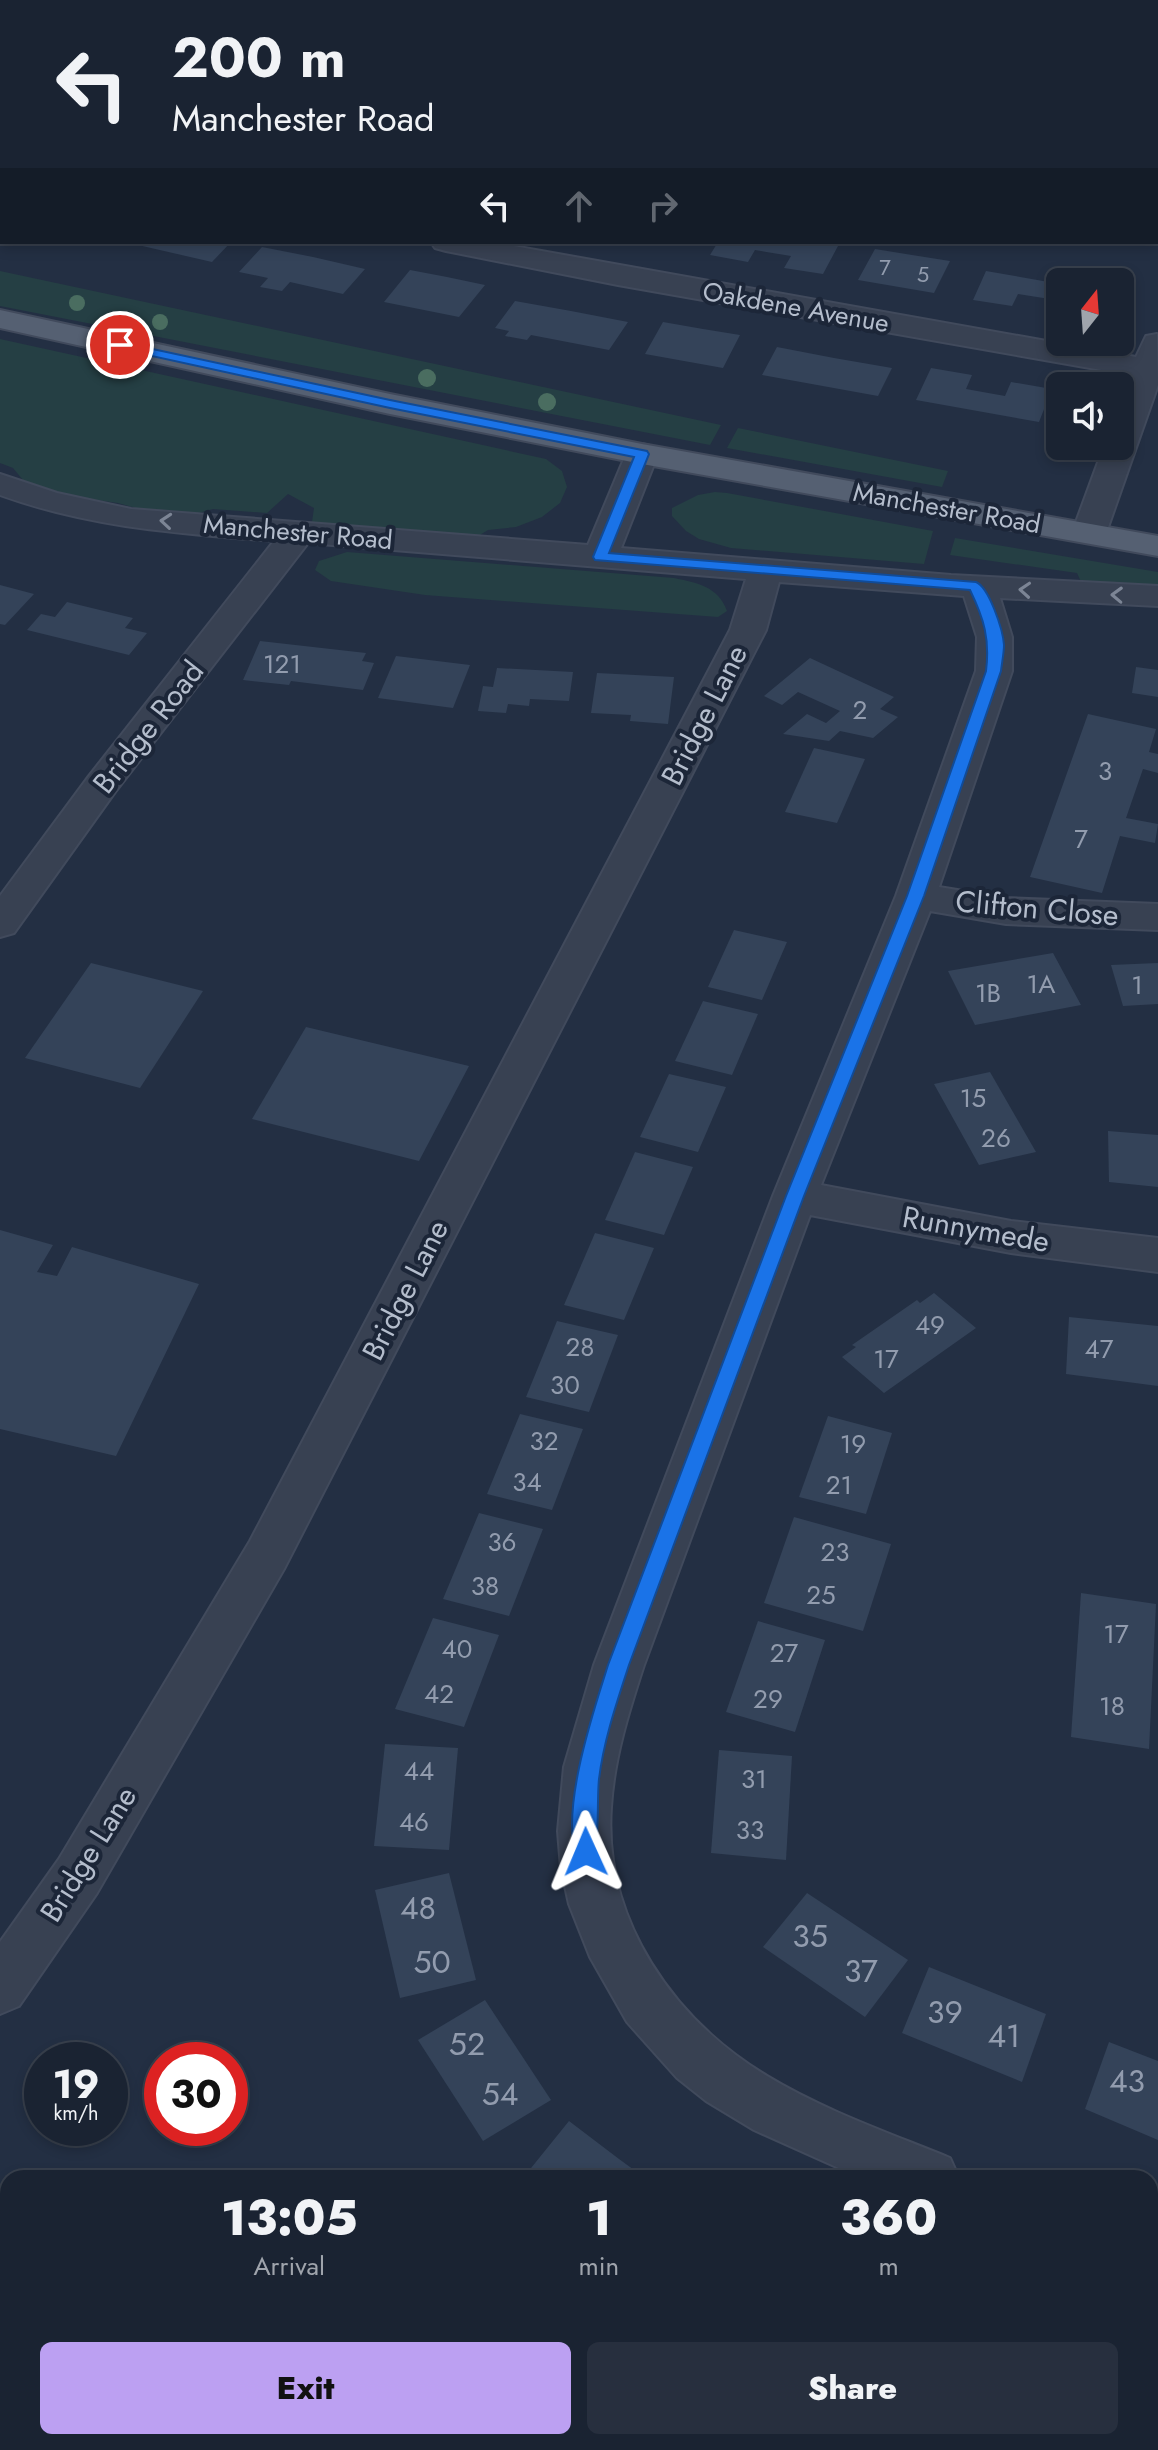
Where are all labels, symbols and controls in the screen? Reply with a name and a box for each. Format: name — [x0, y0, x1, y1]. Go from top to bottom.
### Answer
text: 200 m — [172, 17, 346, 98]
icon: left — [40, 32, 144, 136]
text: Manchester Road — [172, 92, 435, 144]
icon: left — [473, 184, 517, 228]
icon: ahead — [557, 184, 601, 228]
icon: right — [641, 184, 685, 228]
house number: 7 — [879, 251, 891, 283]
house number: 5 — [917, 258, 929, 290]
north arrow — [1046, 268, 1134, 356]
map controls — [1046, 268, 1134, 460]
street label: Oakdene Avenue — [700, 272, 892, 342]
pin — [86, 311, 154, 379]
icon: arrive — [98, 323, 142, 367]
button: sound — [1046, 372, 1134, 460]
street label: Manchester Road — [850, 473, 1044, 543]
street label: Manchester Road — [202, 505, 394, 559]
one-way arrow — [159, 513, 172, 530]
one-way arrow — [1018, 582, 1031, 599]
one-way arrow — [1110, 586, 1123, 604]
street label: Bridge Lane — [650, 637, 758, 793]
house number: 121 — [263, 645, 301, 683]
street label: Bridge Road — [82, 651, 214, 803]
house number: 2 — [853, 691, 867, 729]
house number: 3 — [1098, 752, 1112, 790]
house number: 7 — [1074, 820, 1088, 858]
street label: Clifton Close — [954, 879, 1120, 937]
house number: 1A — [1027, 965, 1056, 1003]
house number: 1 — [1131, 966, 1143, 1004]
house number: 1B — [975, 974, 1001, 1012]
house number: 15 — [960, 1079, 986, 1117]
house number: 26 — [981, 1119, 1011, 1157]
street label: Runnymede — [899, 1195, 1053, 1263]
street label: Bridge Lane — [351, 1212, 459, 1368]
house number: 49 — [915, 1306, 945, 1344]
house number: 28 — [566, 1328, 595, 1366]
house number: 47 — [1085, 1330, 1114, 1368]
house number: 17 — [873, 1340, 899, 1378]
house number: 30 — [550, 1366, 580, 1404]
house number: 32 — [530, 1422, 559, 1460]
house number: 19 — [840, 1425, 866, 1463]
house number: 34 — [512, 1463, 542, 1501]
house number: 21 — [826, 1466, 852, 1504]
house number: 36 — [487, 1523, 517, 1561]
house number: 23 — [821, 1533, 850, 1571]
house number: 38 — [471, 1567, 499, 1605]
house number: 25 — [806, 1576, 836, 1614]
house number: 17 — [1103, 1615, 1129, 1653]
house number: 40 — [442, 1630, 472, 1668]
house number: 27 — [770, 1634, 799, 1672]
house number: 42 — [424, 1675, 454, 1713]
house number: 29 — [753, 1680, 783, 1718]
house number: 18 — [1099, 1687, 1125, 1725]
house number: 44 — [404, 1752, 434, 1790]
house number: 31 — [741, 1760, 767, 1798]
street label: Bridge Lane — [29, 1778, 147, 1930]
house number: 46 — [399, 1803, 429, 1841]
position arrow — [544, 1810, 628, 1894]
house number: 33 — [736, 1811, 764, 1849]
house number: 48 — [400, 1885, 436, 1931]
house number: 35 — [792, 1913, 828, 1959]
house number: 50 — [413, 1939, 451, 1985]
house number: 37 — [844, 1948, 878, 1994]
house number: 39 — [927, 1989, 963, 2035]
house number: 41 — [987, 2013, 1021, 2059]
house number: 52 — [449, 2021, 485, 2067]
speed limit sign: 30 — [144, 2042, 248, 2146]
text: 19 — [52, 2055, 100, 2113]
house number: 43 — [1109, 2058, 1145, 2104]
house number: 54 — [482, 2071, 518, 2117]
text: km/h — [53, 2099, 99, 2128]
text: 13:05 — [221, 2184, 358, 2253]
text: 1 — [586, 2184, 612, 2253]
text: 360 — [840, 2184, 937, 2253]
text: Arrival — [253, 2247, 325, 2285]
text: min — [579, 2247, 619, 2285]
text: m — [878, 2247, 899, 2285]
button: Exit — [40, 2342, 571, 2434]
button: Share — [587, 2342, 1118, 2434]

